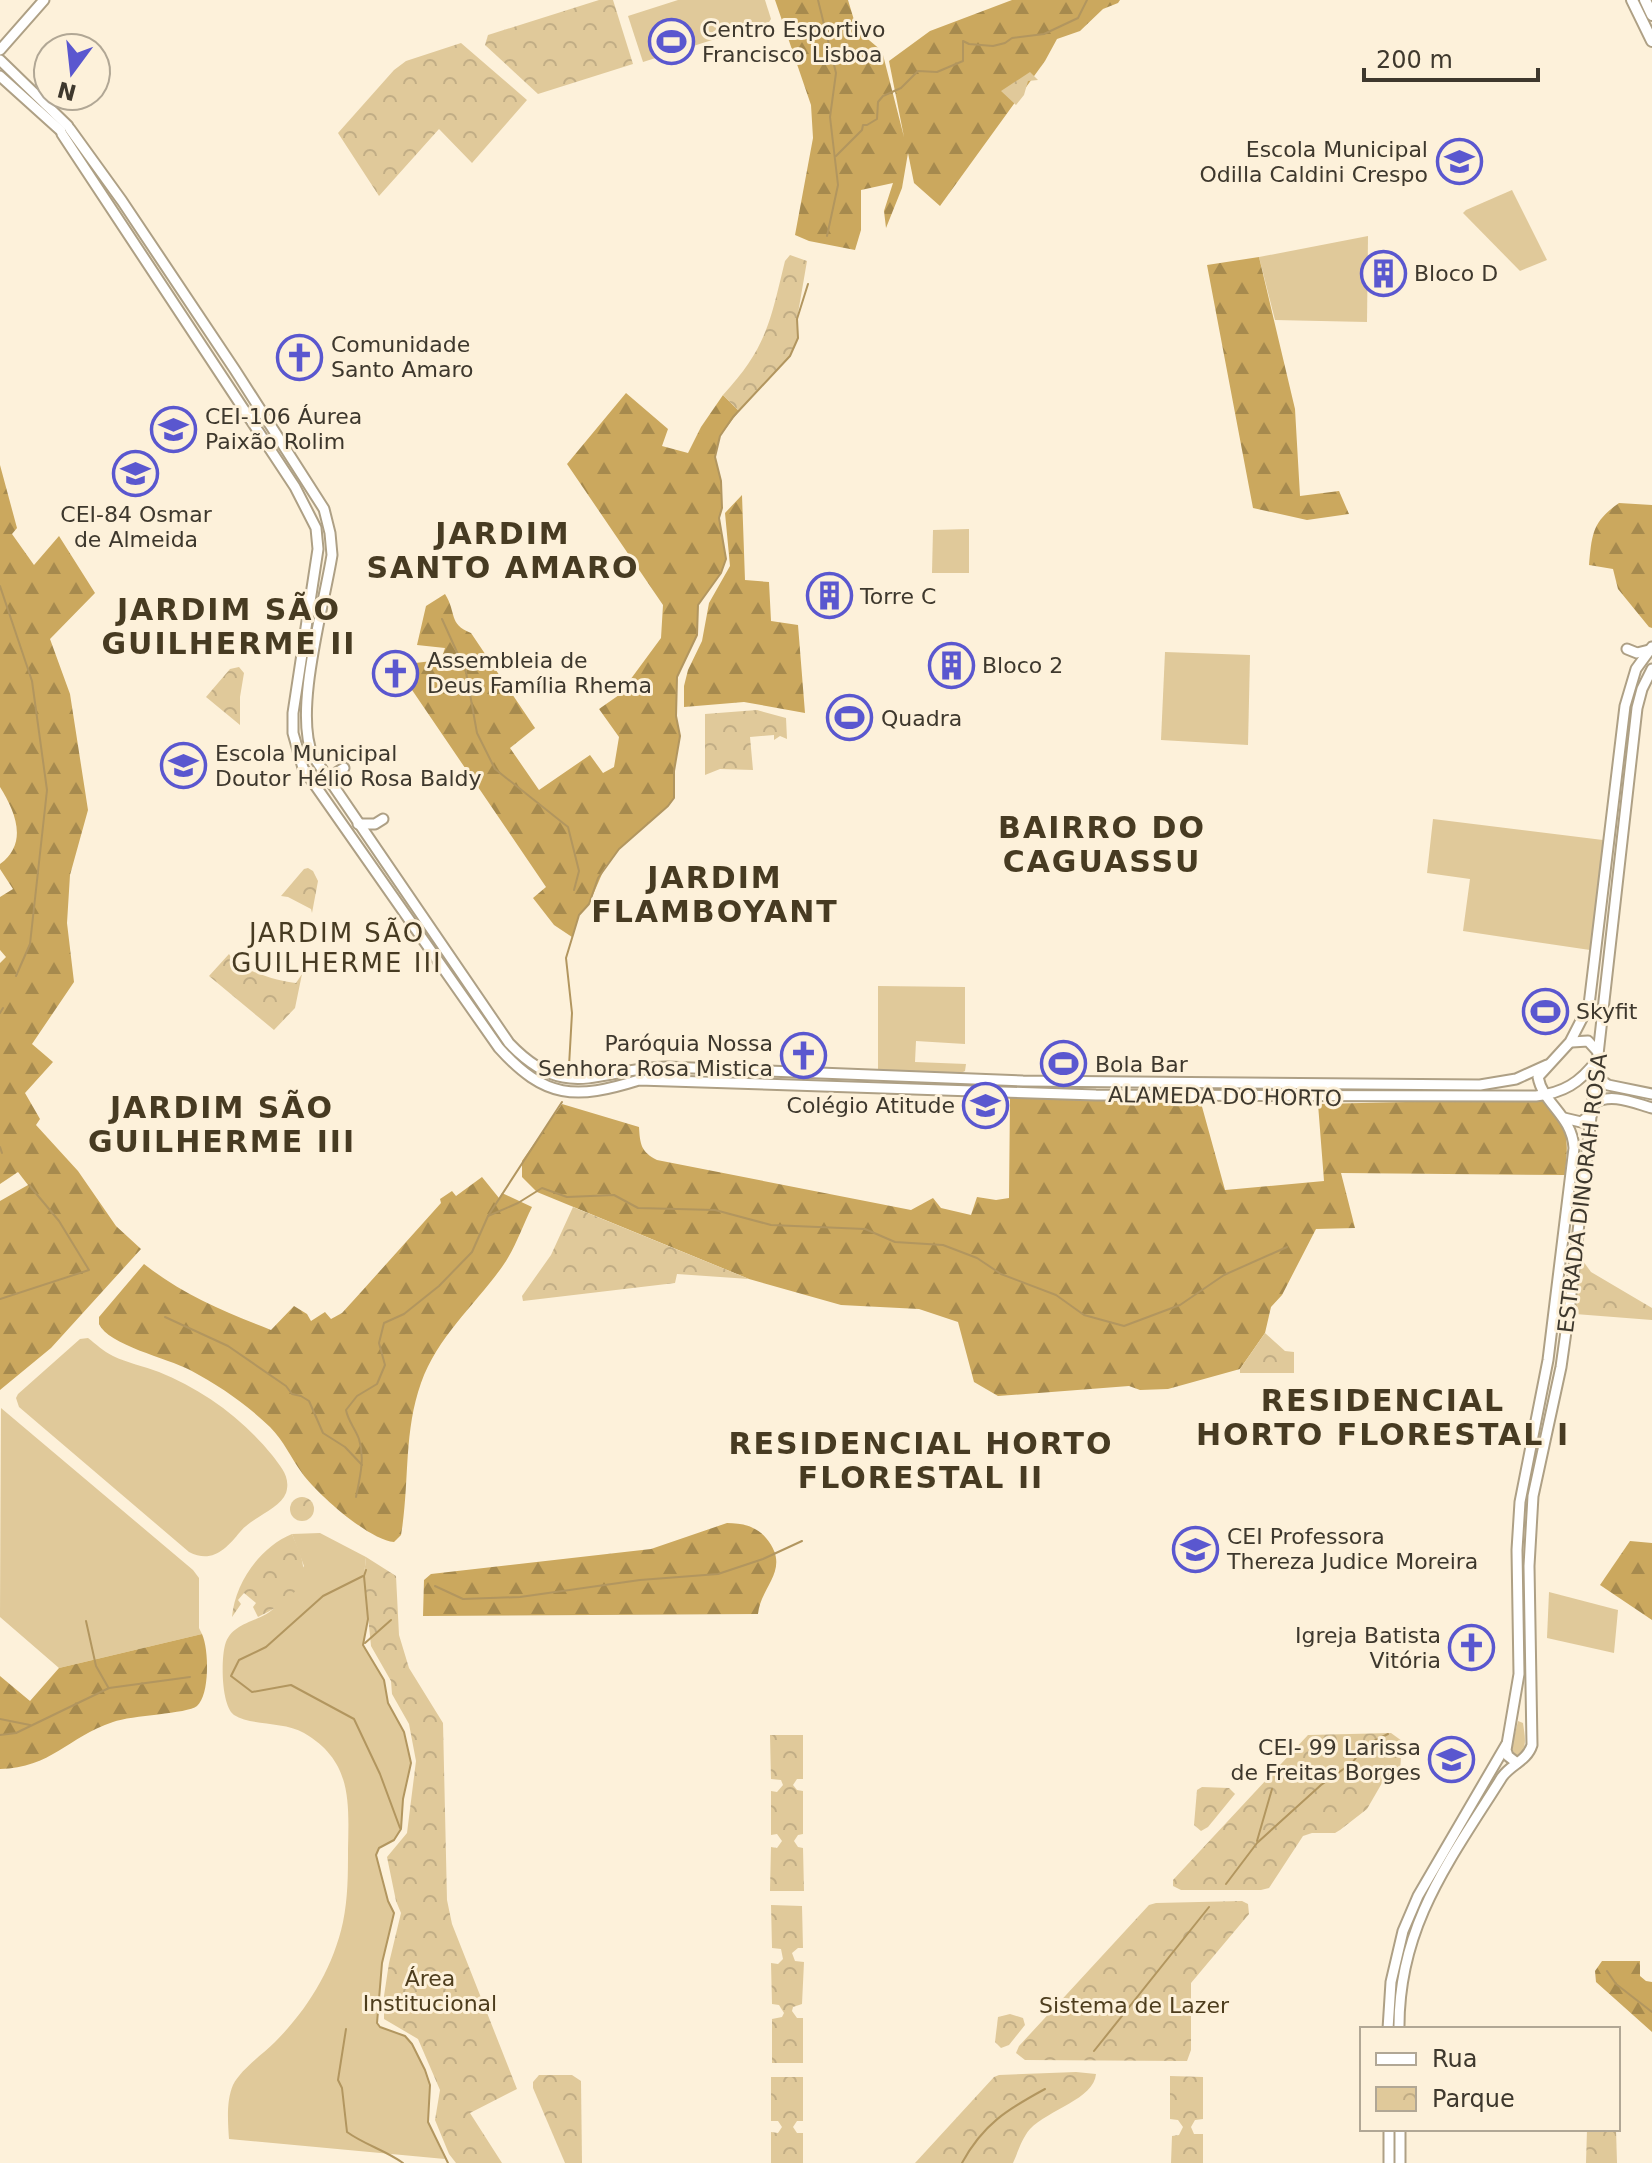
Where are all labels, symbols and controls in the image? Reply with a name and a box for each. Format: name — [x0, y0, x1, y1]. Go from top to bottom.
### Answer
place label: Centro Esportivo Francisco Lisboa — [702, 17, 886, 67]
sports icon: Centro Esportivo Francisco Lisboa — [647, 18, 695, 66]
north arrow — [32, 32, 112, 112]
scale bar — [1364, 32, 1538, 82]
text: 200 m — [1376, 46, 1453, 74]
text: N — [55, 76, 79, 105]
place label: Escola Municipal Odilla Caldini Crespo — [1199, 137, 1428, 187]
school or university icon: Escola Municipal Odilla Caldini Crespo — [1435, 138, 1483, 186]
building icon: Bloco D — [1359, 249, 1407, 297]
place label: Bloco D — [1414, 261, 1498, 286]
place label: Comunidade Santo Amaro — [331, 332, 473, 382]
church icon: Comunidade Santo Amaro — [276, 333, 324, 381]
place label: CEI-106 Áurea Paixão Rolim — [205, 404, 362, 454]
school or university icon: CEI-106 Áurea Paixão Rolim — [150, 405, 198, 453]
school or university icon: CEI-84 Osmar de Almeida — [112, 449, 160, 497]
place label: CEI-84 Osmar de Almeida — [60, 502, 213, 552]
district label: JARDIM SANTO AMARO — [366, 516, 640, 585]
building icon: Torre C — [805, 572, 853, 620]
place label: Torre C — [859, 584, 936, 609]
district label: JARDIM SÃO GUILHERME II — [101, 591, 357, 661]
building icon: Bloco 2 — [927, 641, 975, 689]
place label: Assembleia de Deus Família Rhema — [427, 648, 652, 698]
church icon: Assembleia de Deus Família Rhema — [372, 649, 420, 697]
place label: Bloco 2 — [982, 653, 1063, 678]
sports icon: Quadra — [826, 694, 874, 742]
place label: Quadra — [881, 706, 962, 731]
place label: Escola Municipal Doutor Hélio Rosa Baldy — [215, 741, 482, 791]
school or university icon: Escola Municipal Doutor Hélio Rosa Baldy — [160, 742, 208, 790]
district label: BAIRRO DO CAGUASSU — [998, 810, 1206, 879]
district label: JARDIM FLAMBOYANT — [591, 860, 839, 929]
district label: JARDIM SÃO GUILHERME III — [231, 917, 443, 978]
sports icon: Skyfit — [1521, 987, 1569, 1035]
place label: Skyfit — [1576, 999, 1638, 1024]
place label: Paróquia Nossa Senhora Rosa Mistica — [538, 1031, 773, 1081]
church icon: Paróquia Nossa Senhora Rosa Mistica — [780, 1032, 828, 1080]
sports icon: Bola Bar — [1040, 1040, 1088, 1088]
place label: Bola Bar — [1095, 1052, 1189, 1077]
street label: ESTRADA DINORAH ROSA — [1553, 1052, 1612, 1334]
school or university icon: Colégio Atitude — [962, 1081, 1010, 1129]
street label: ALAMEDA DO HORTO — [1108, 1082, 1342, 1111]
district label: JARDIM SÃO GUILHERME III — [88, 1089, 356, 1159]
place label: Colégio Atitude — [787, 1093, 955, 1118]
district label: RESIDENCIAL HORTO FLORESTAL I — [1196, 1383, 1570, 1452]
district label: RESIDENCIAL HORTO FLORESTAL II — [728, 1426, 1114, 1495]
place label: CEI Professora Thereza Judice Moreira — [1226, 1524, 1478, 1574]
school or university icon: CEI Professora Thereza Judice Moreira — [1172, 1525, 1220, 1573]
place label: Igreja Batista Vitória — [1295, 1623, 1441, 1673]
church icon: Igreja Batista Vitória — [1448, 1624, 1496, 1672]
place label: CEI- 99 Larissa de Freitas Borges — [1231, 1735, 1421, 1785]
school or university icon: CEI- 99 Larissa de Freitas Borges — [1428, 1736, 1476, 1784]
park label: Área Institucional — [363, 1966, 497, 2016]
park label: Sistema de Lazer — [1039, 1993, 1230, 2018]
legend — [1360, 2027, 1620, 2131]
text: Rua — [1432, 2045, 1478, 2073]
text: Parque — [1432, 2085, 1515, 2113]

